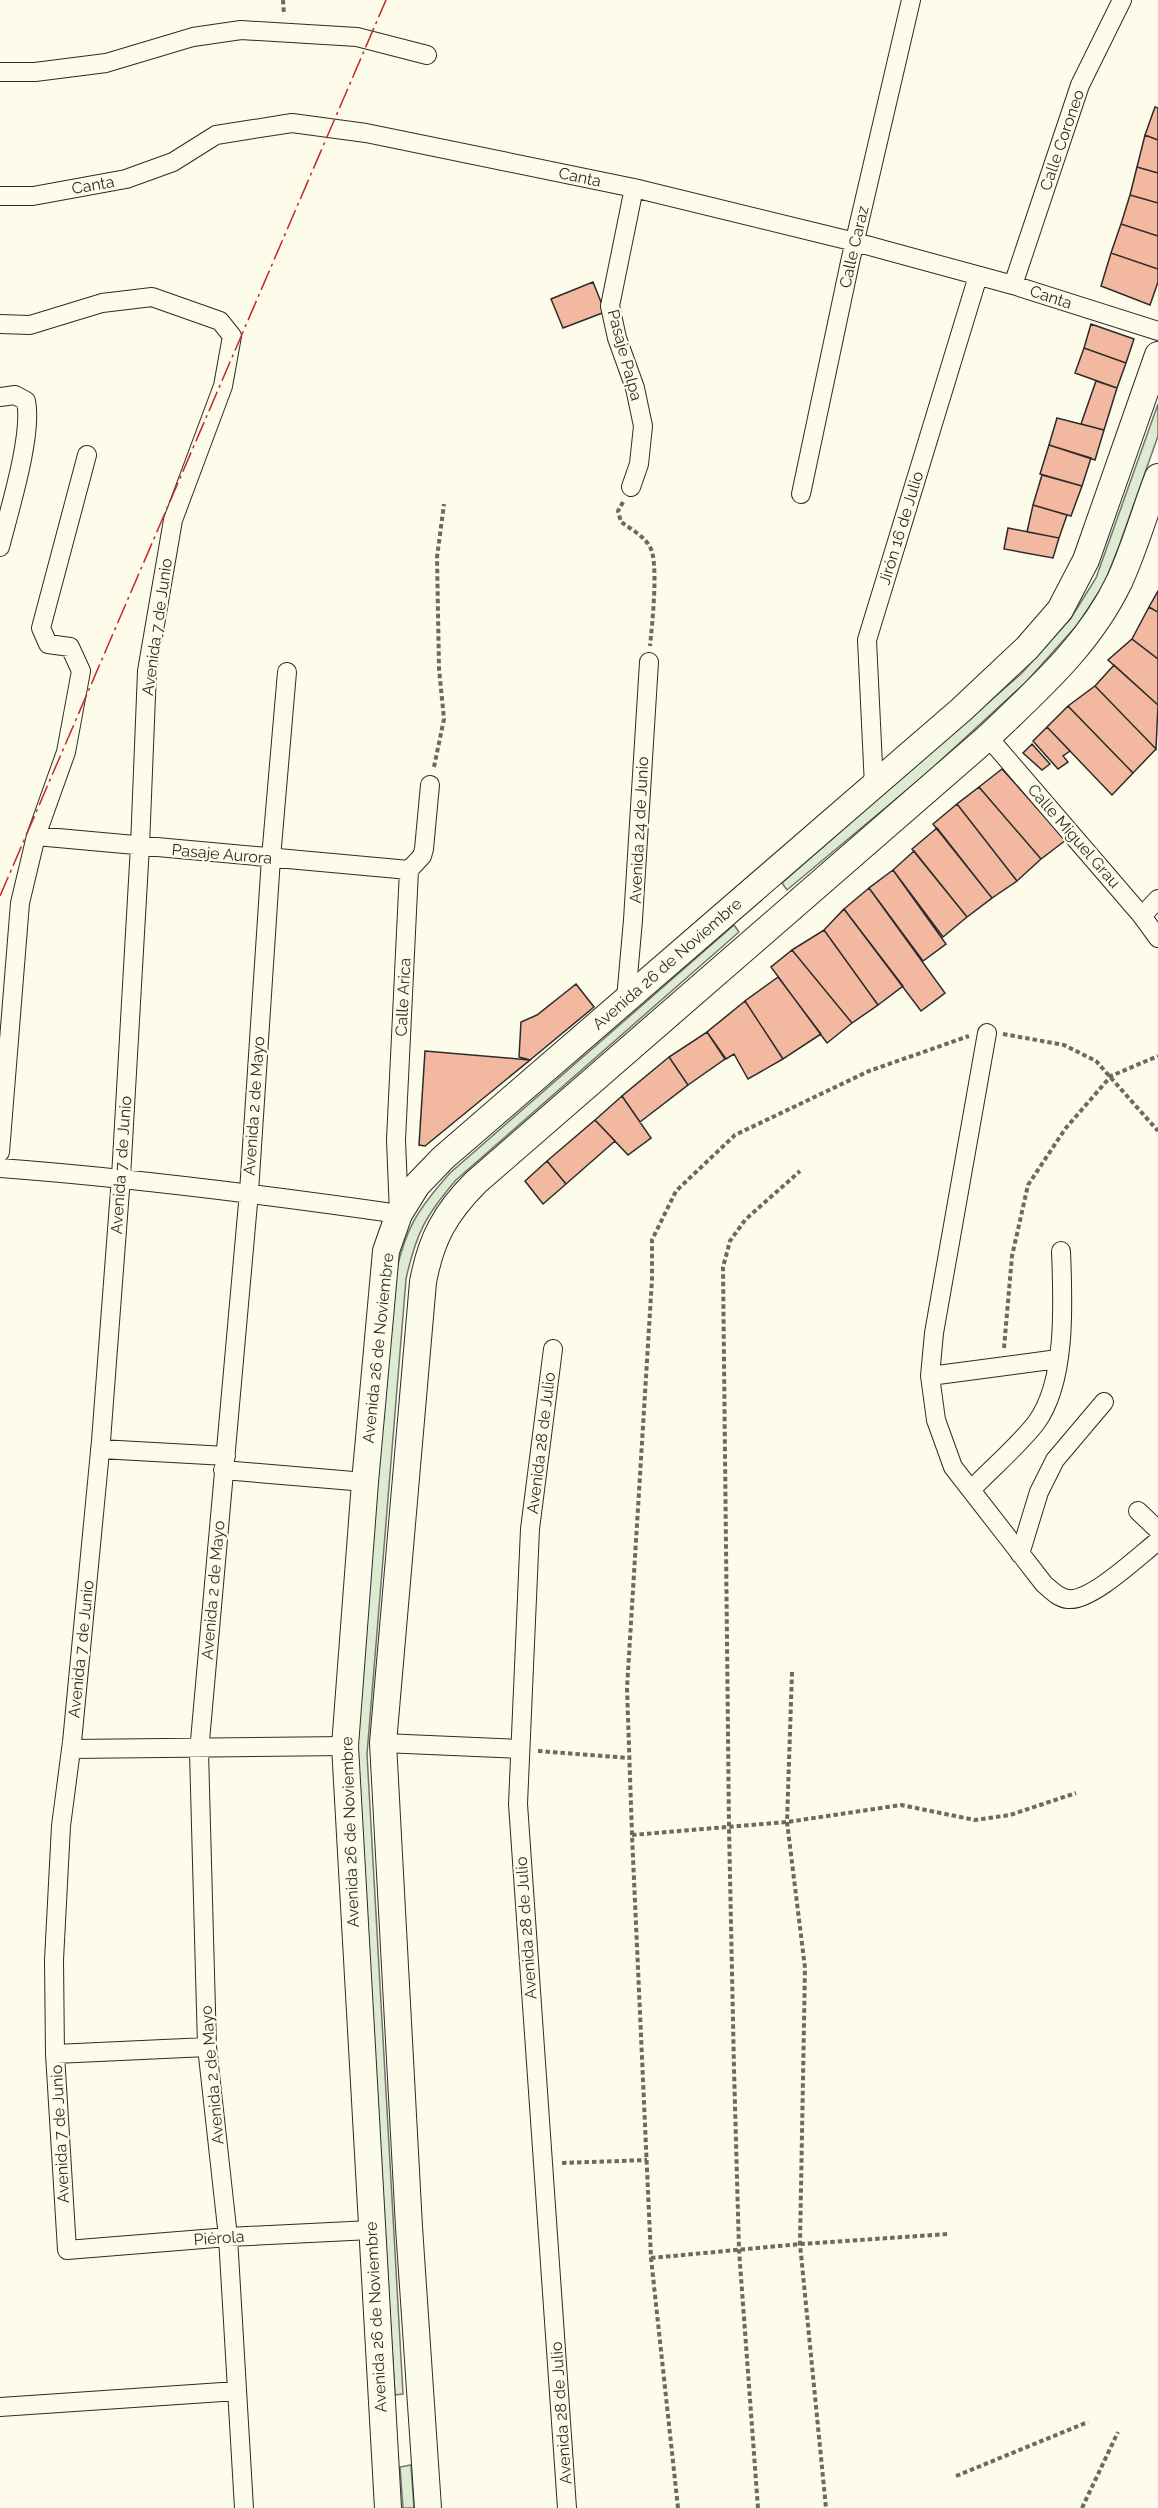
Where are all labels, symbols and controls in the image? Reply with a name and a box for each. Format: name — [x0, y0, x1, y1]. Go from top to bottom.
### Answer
street label: Calle Coroneo — [1036, 87, 1088, 193]
street label: Canta — [557, 163, 603, 191]
street label: Canta — [70, 172, 116, 198]
street label: Calle Caraz — [835, 204, 873, 290]
street label: Canta — [1028, 281, 1074, 313]
street label: Pasaje Palpa — [604, 307, 646, 403]
street label: Jirón 16 de Julio — [875, 469, 927, 587]
street label: Avenida 7 de Junio — [138, 557, 176, 697]
street label: Avenida 24 de Junio — [626, 756, 652, 904]
street label: Calle Miguel Grau — [1024, 780, 1124, 892]
street label: Pasaje Aurora — [171, 840, 273, 868]
street label: Avenida 26 de Noviembre — [589, 894, 745, 1034]
street label: Calle Arica — [391, 957, 415, 1037]
street label: Avenida 2 de Mayo — [240, 1036, 268, 1176]
street label: Avenida 7 de Junio — [107, 1095, 135, 1235]
street label: Avenida 26 de Noviembre — [359, 1252, 397, 1444]
street label: Avenida 28 de Julio — [523, 1371, 559, 1515]
street label: Avenida 2 de Mayo — [197, 1520, 229, 1660]
street label: Avenida 7 de Junio — [64, 1579, 98, 1719]
street label: Avenida 26 de Noviembre — [337, 1736, 363, 1928]
street label: Avenida 28 de Julio — [512, 1856, 540, 2000]
street label: Avenida 2 de Mayo — [196, 2005, 228, 2145]
street label: Avenida 7 de Junio — [47, 2064, 73, 2204]
street label: Avenida 26 de Noviembre — [362, 2221, 390, 2413]
street label: Piérola — [193, 2227, 245, 2249]
street label: Avenida 28 de Julio — [547, 2341, 575, 2485]

